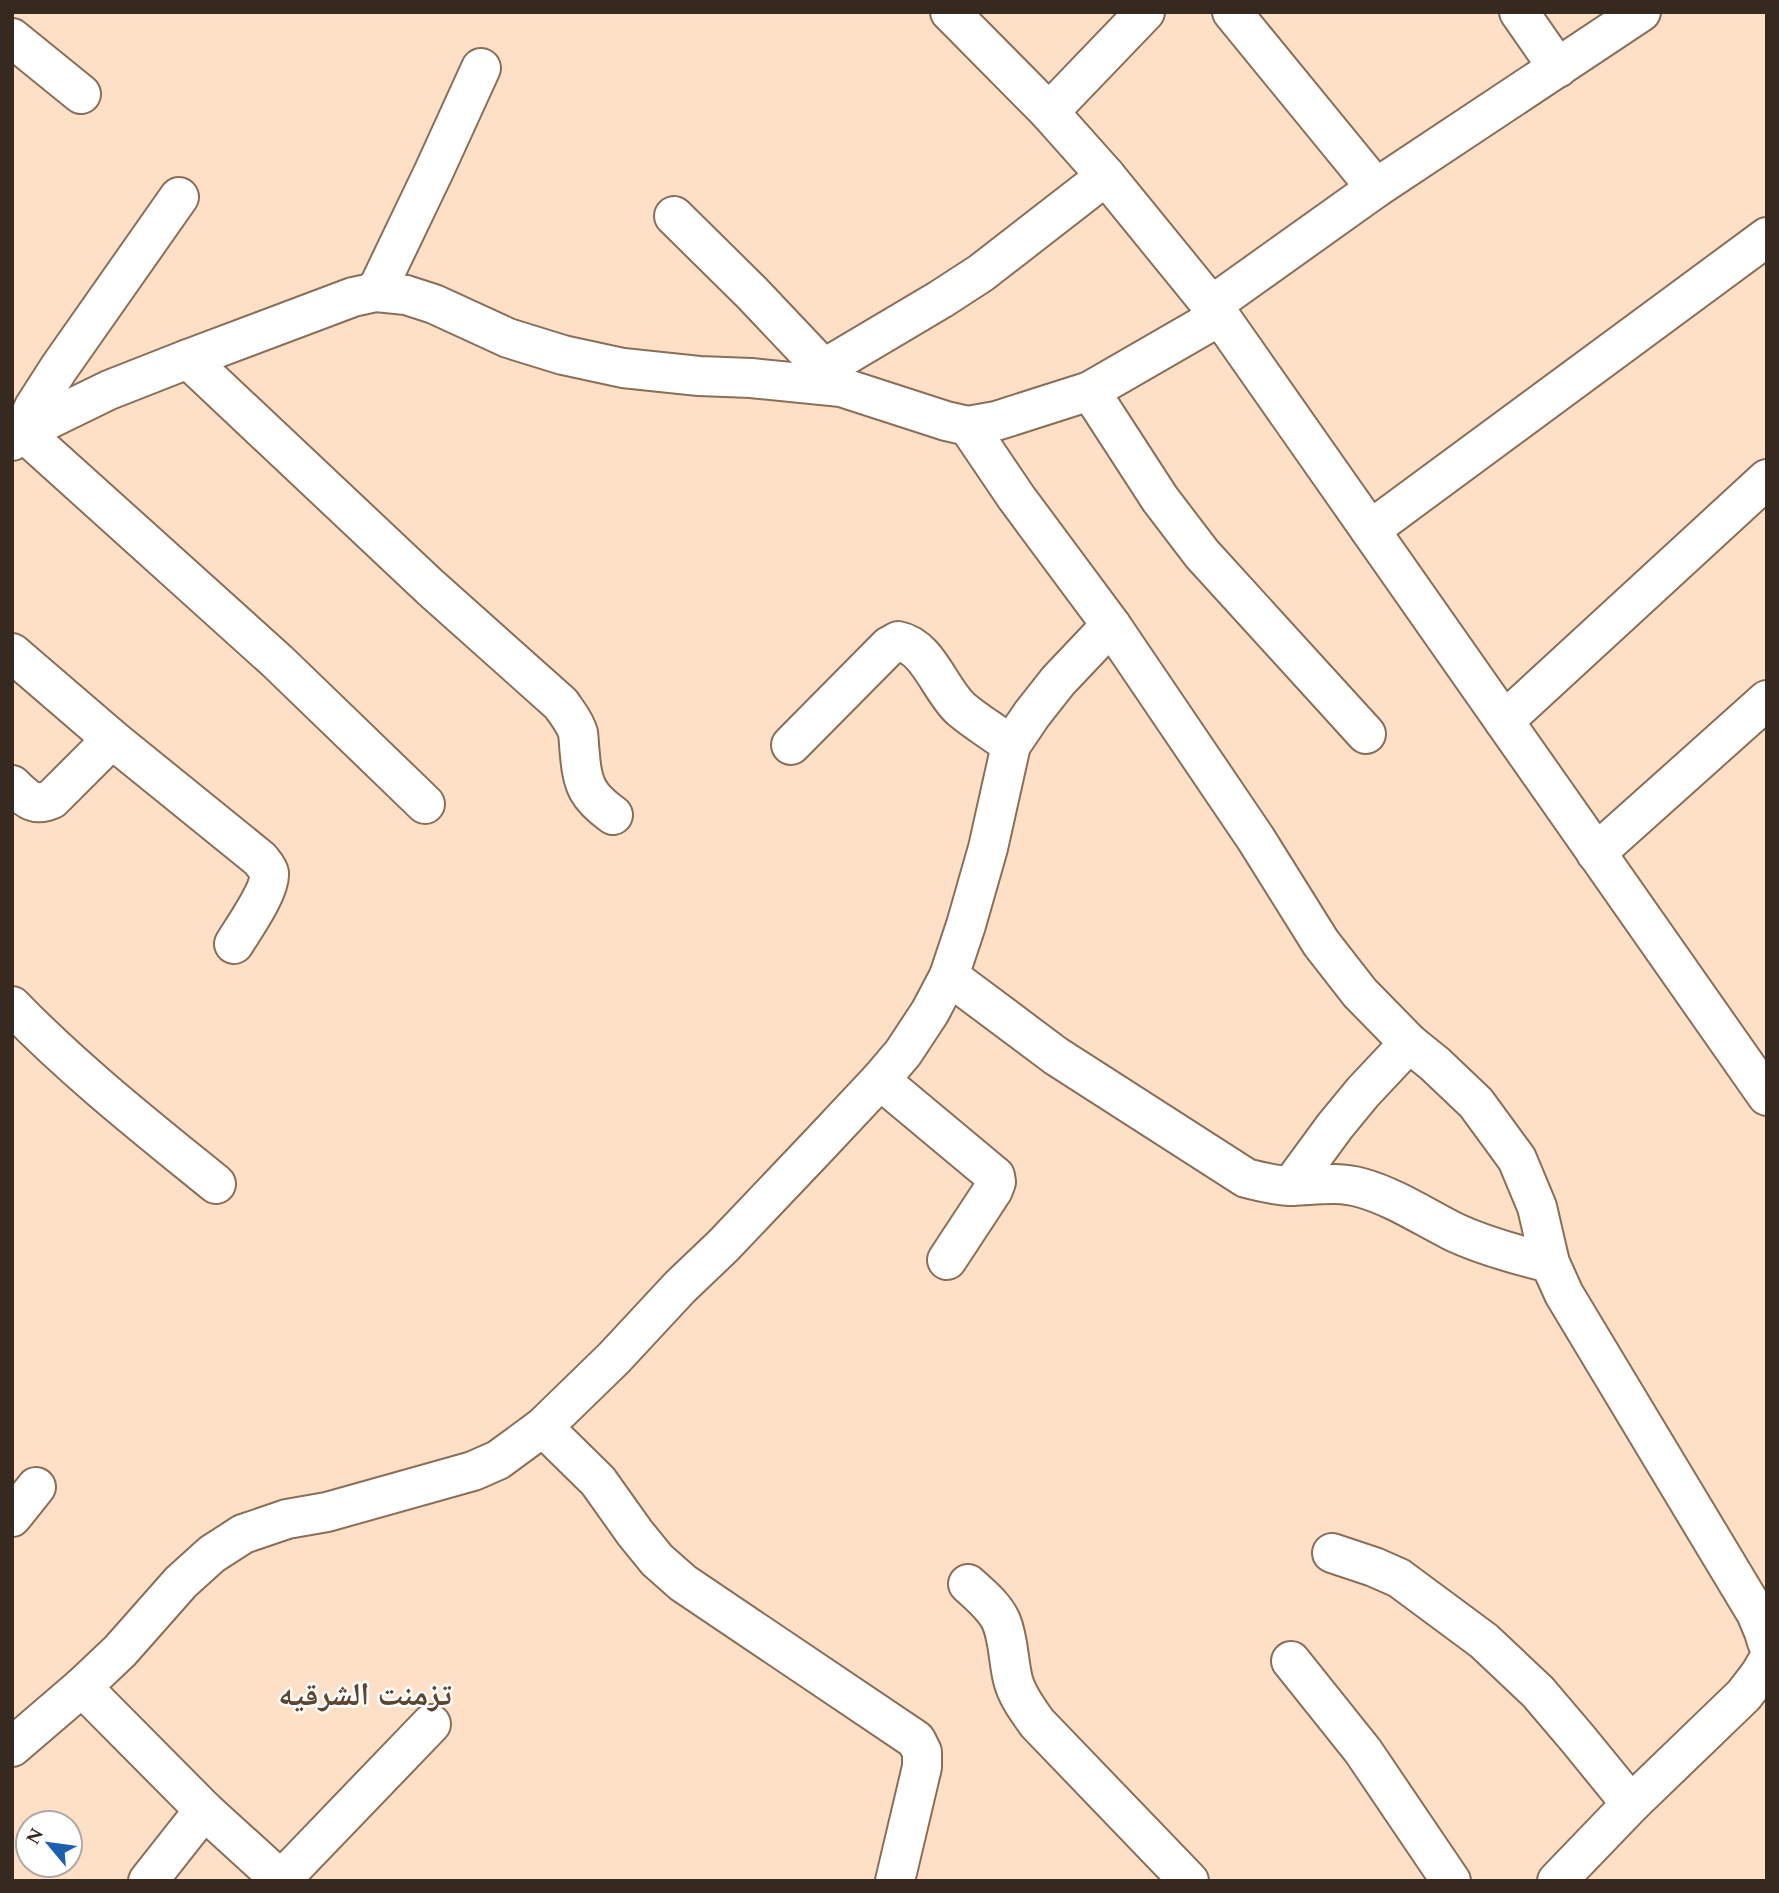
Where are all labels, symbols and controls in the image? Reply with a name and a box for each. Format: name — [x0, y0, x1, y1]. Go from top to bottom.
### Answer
district label: تزمنت الشرقيه — [278, 1671, 452, 1720]
north arrow — [14, 1809, 84, 1879]
text: N — [19, 1823, 52, 1850]

